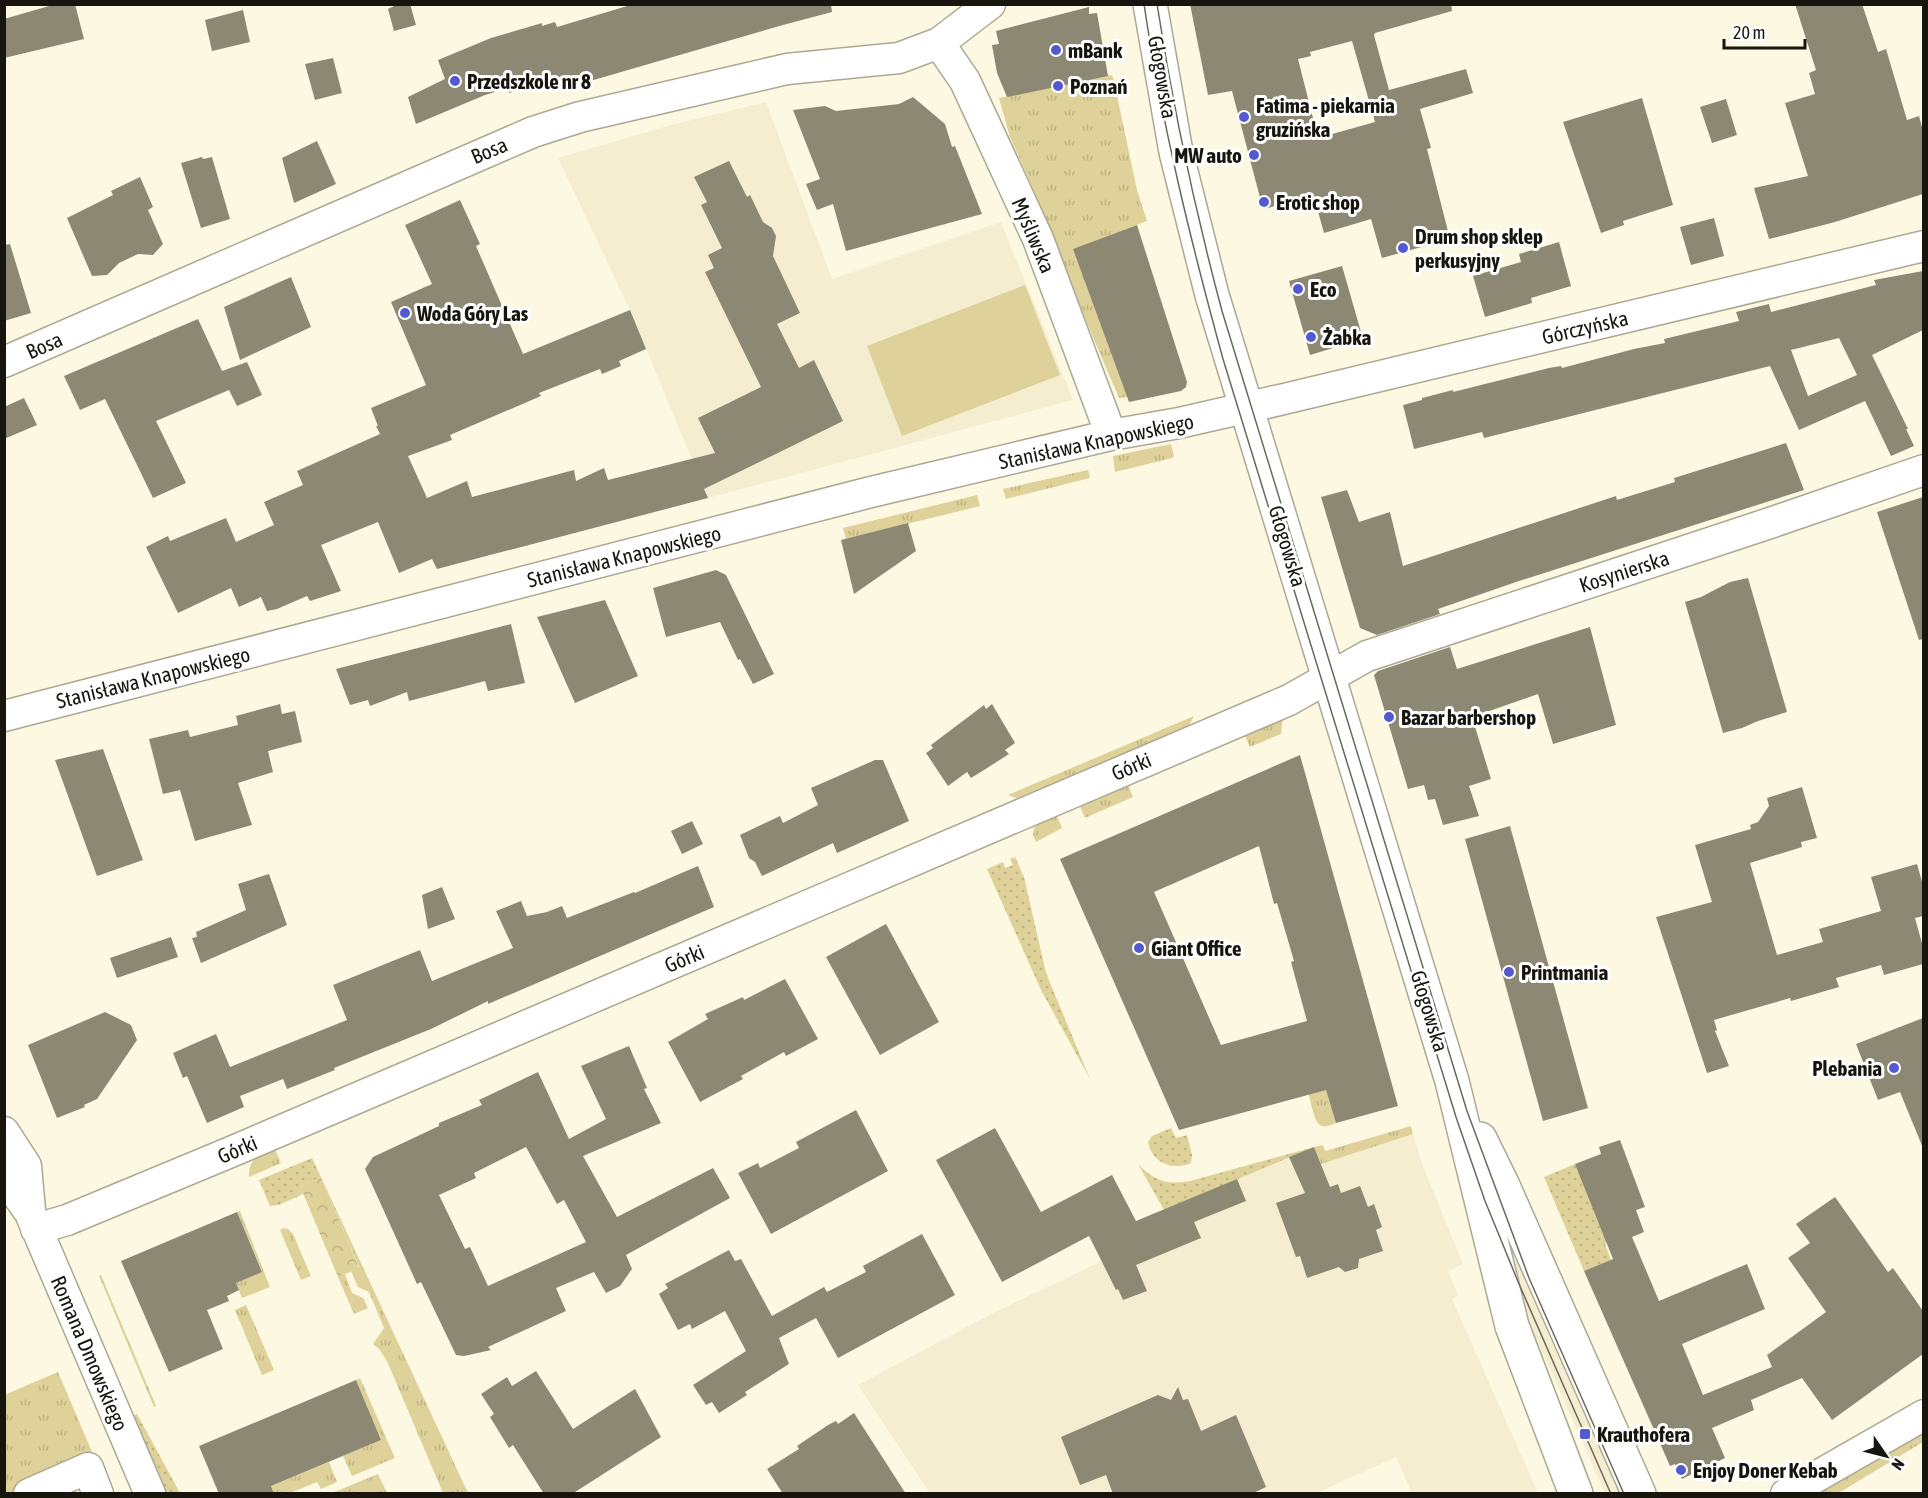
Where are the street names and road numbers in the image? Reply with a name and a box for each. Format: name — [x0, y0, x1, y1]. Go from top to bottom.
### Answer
street label: Głogowska — [1144, 34, 1182, 120]
street label: Bosa — [467, 132, 511, 168]
street label: Myśliwska — [1007, 194, 1061, 276]
street label: Górczyńska — [1540, 305, 1630, 349]
street label: Bosa — [22, 327, 66, 363]
street label: Stanisława Knapowskiego — [996, 409, 1196, 473]
street label: Głogowska — [1264, 503, 1312, 589]
street label: Stanisława Knapowskiego — [525, 520, 723, 592]
street label: Kosynierska — [1576, 545, 1672, 597]
street label: Stanisława Knapowskiego — [54, 641, 252, 713]
street label: Górki — [1108, 747, 1154, 785]
street label: Górki — [661, 939, 707, 977]
street label: Głogowska — [1406, 968, 1454, 1054]
street label: Górki — [214, 1130, 260, 1168]
street label: Romana Dmowskiego — [47, 1272, 133, 1434]

